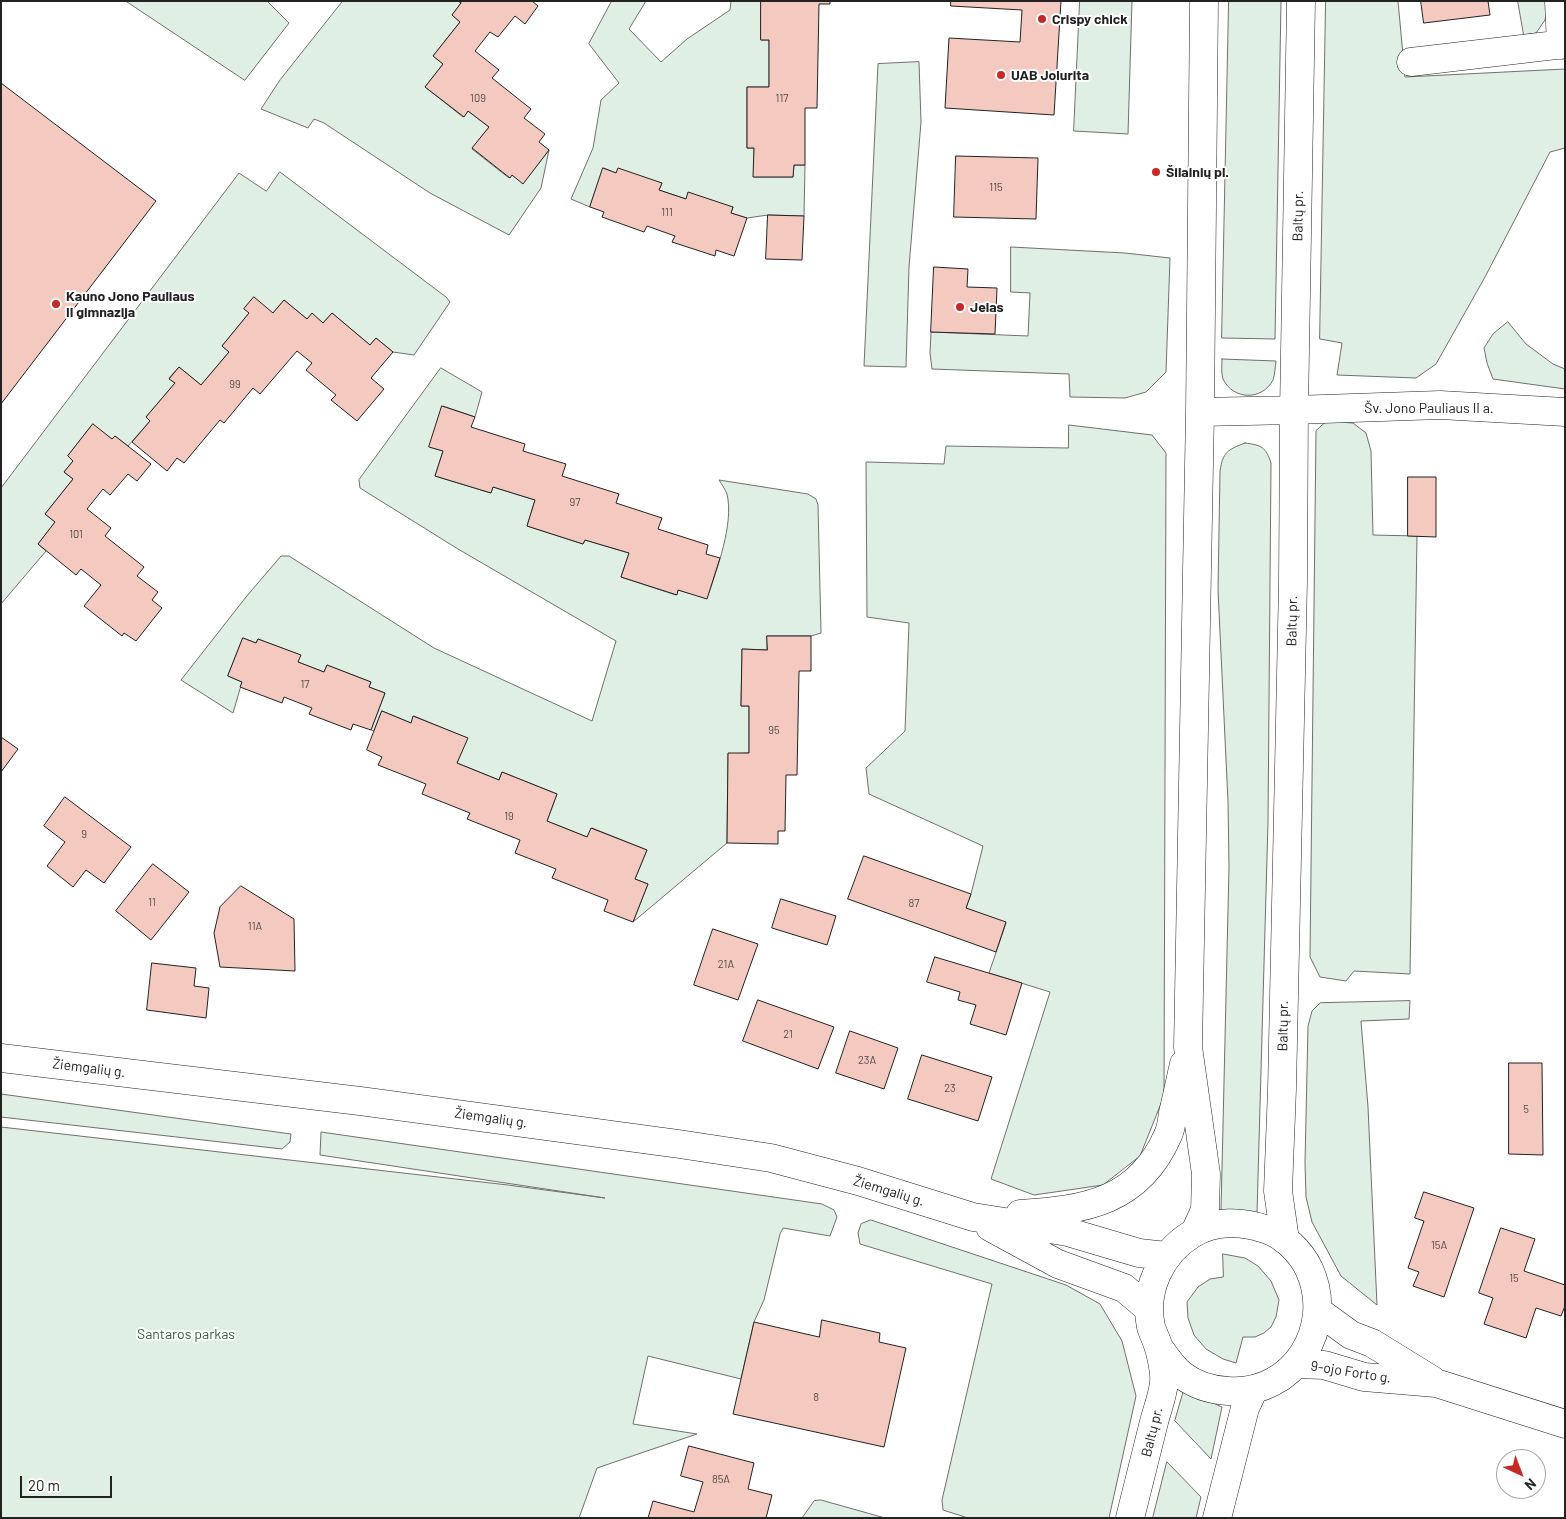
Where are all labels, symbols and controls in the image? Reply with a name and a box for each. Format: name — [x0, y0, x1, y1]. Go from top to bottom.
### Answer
place label: Crispy chick — [1052, 11, 1128, 27]
marker: Crispy chick — [1036, 13, 1048, 25]
place label: UAB Jolurita — [1011, 67, 1089, 83]
marker: UAB Jolurita — [995, 69, 1007, 81]
house number: 109 — [470, 91, 486, 105]
house number: 117 — [776, 91, 788, 105]
place label: Šilainių pl. — [1166, 164, 1229, 180]
marker: Šilainių pl. — [1150, 166, 1162, 178]
house number: 115 — [989, 180, 1003, 194]
street label: Baltų pr. — [1289, 190, 1307, 242]
house number: 111 — [661, 205, 673, 219]
place label: Kauno Jono Pauliaus II gimnazija — [66, 288, 194, 321]
marker: Kauno Jono Pauliaus II gimnazija — [50, 298, 62, 310]
place label: Jelas — [970, 299, 1004, 315]
marker: Jelas — [954, 301, 966, 313]
house number: 99 — [229, 377, 241, 391]
street label: Šv. Jono Pauliaus II a. — [1364, 400, 1494, 416]
house number: 97 — [570, 495, 580, 509]
house number: 101 — [69, 527, 83, 541]
street label: Baltų pr. — [1283, 595, 1301, 647]
house number: 17 — [300, 677, 310, 691]
house number: 95 — [768, 723, 780, 737]
house number: 19 — [504, 809, 514, 823]
house number: 9 — [81, 827, 87, 841]
house number: 11 — [148, 895, 156, 909]
house number: 87 — [909, 896, 919, 910]
house number: 11A — [248, 919, 262, 933]
house number: 21A — [718, 957, 734, 971]
street label: Baltų pr. — [1274, 1000, 1292, 1052]
house number: 21 — [783, 1027, 793, 1041]
house number: 23A — [858, 1053, 876, 1067]
street label: Žiemgalių g. — [52, 1055, 126, 1081]
house number: 23 — [944, 1081, 956, 1095]
house number: 5 — [1523, 1102, 1529, 1116]
street label: Žiemgalių g. — [453, 1105, 529, 1131]
street label: Žiemgalių g. — [851, 1172, 927, 1210]
house number: 15A — [1431, 1238, 1447, 1252]
house number: 15 — [1509, 1271, 1519, 1285]
park label: Santaros parkas — [137, 1326, 235, 1342]
street label: 9-ojo Forto g. — [1310, 1357, 1392, 1387]
house number: 8 — [813, 1390, 819, 1404]
street label: Baltų pr. — [1138, 1405, 1166, 1459]
north arrow — [1496, 1449, 1546, 1499]
scale bar — [22, 1466, 115, 1498]
house number: 85A — [712, 1472, 730, 1486]
text: N — [1522, 1475, 1540, 1494]
text: 20 m — [28, 1476, 60, 1494]

